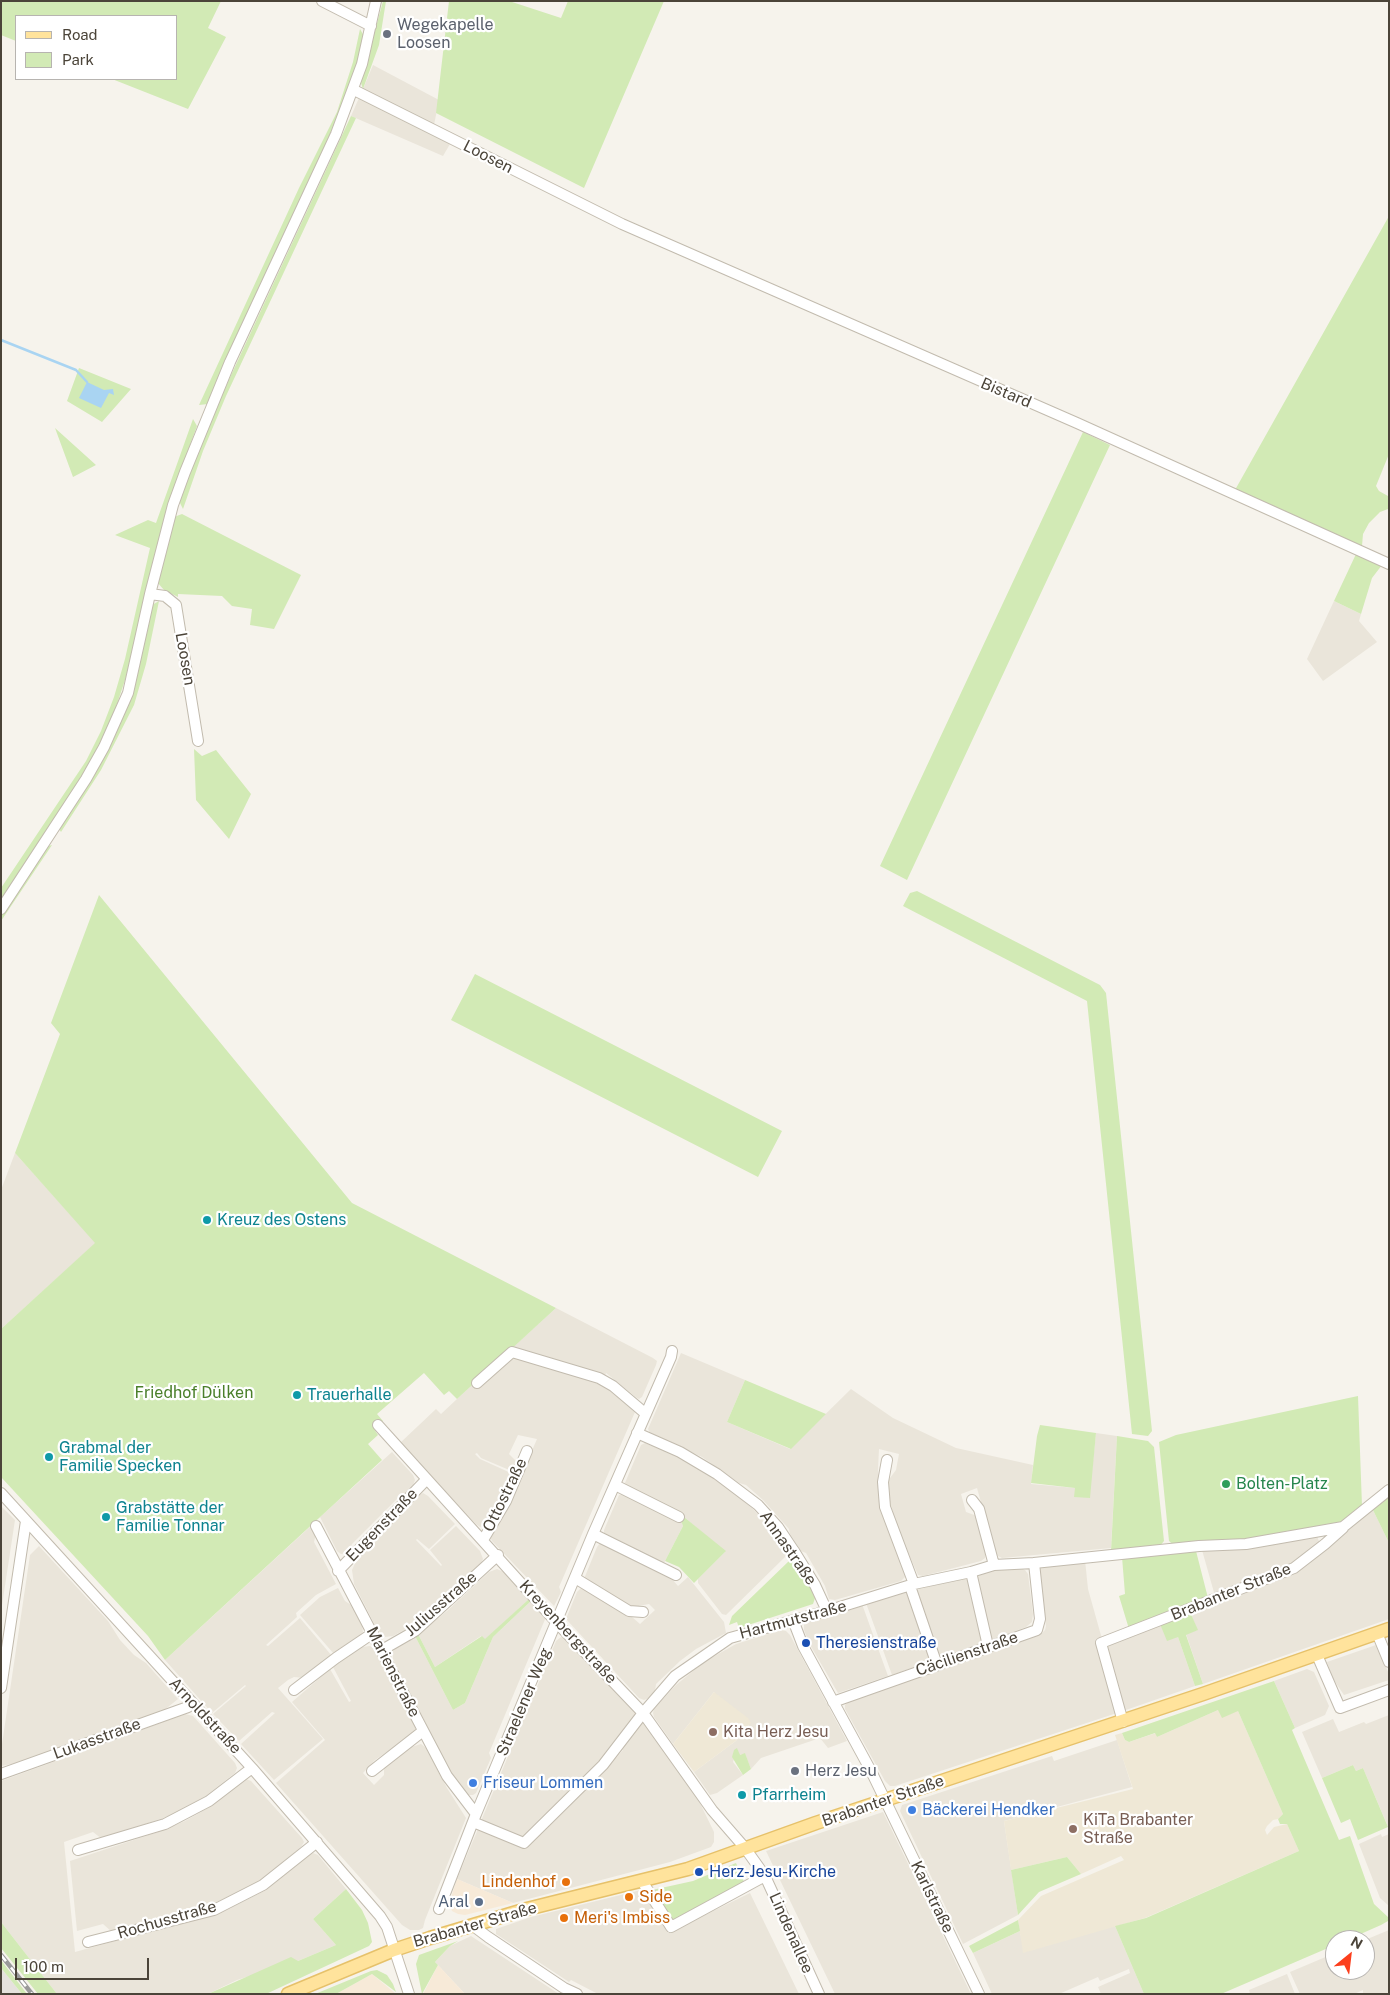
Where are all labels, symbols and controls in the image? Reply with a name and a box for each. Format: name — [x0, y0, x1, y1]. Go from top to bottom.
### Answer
legend — [15, 15, 178, 80]
place label: Wegekapelle Loosen — [397, 15, 494, 53]
text: Road — [62, 26, 98, 43]
marker: Wegekapelle Loosen — [381, 28, 393, 40]
text: Park — [62, 51, 94, 68]
street label: Loosen — [460, 136, 516, 178]
street label: Bistard — [978, 374, 1034, 412]
street label: Loosen — [171, 631, 199, 687]
place label: Kreuz des Ostens — [217, 1210, 346, 1230]
marker: Kreuz des Ostens — [201, 1214, 213, 1226]
park label: Friedhof Dülken — [135, 1383, 253, 1403]
place label: Trauerhalle — [307, 1385, 392, 1405]
marker: Trauerhalle — [291, 1389, 303, 1401]
place label: Grabmal der Familie Specken — [59, 1438, 182, 1476]
marker: Grabmal der Familie Specken — [43, 1451, 55, 1463]
street label: Ottostraße — [479, 1455, 531, 1535]
place label: Bolten-Platz — [1236, 1474, 1328, 1494]
marker: Bolten-Platz — [1220, 1478, 1232, 1490]
street label: Eugenstraße — [342, 1484, 422, 1566]
place label: Grabstätte der Familie Tonnar — [116, 1498, 225, 1536]
street label: Annastraße — [755, 1507, 821, 1589]
marker: Grabstätte der Familie Tonnar — [100, 1511, 112, 1523]
street label: Brabanter Straße — [1168, 1559, 1294, 1625]
street label: Juliusstraße — [401, 1568, 481, 1640]
street label: Kreyenbergstraße — [515, 1576, 621, 1688]
street label: Hartmutstraße — [737, 1596, 849, 1644]
street label: Marienstraße — [362, 1624, 424, 1720]
street label: Cäcilienstraße — [913, 1628, 1021, 1680]
place label: Theresienstraße — [816, 1633, 937, 1653]
marker: Theresienstraße — [800, 1637, 812, 1649]
street label: Straelener Weg — [493, 1645, 555, 1759]
street label: Arnoldstraße — [165, 1674, 245, 1758]
street label: Lukasstraße — [51, 1714, 143, 1764]
place label: Kita Herz Jesu — [723, 1722, 829, 1742]
marker: Kita Herz Jesu — [707, 1726, 719, 1738]
place label: Herz Jesu — [805, 1761, 877, 1781]
marker: Herz Jesu — [789, 1765, 801, 1777]
street label: Brabanter Straße — [819, 1771, 947, 1831]
place label: Friseur Lommen — [483, 1773, 603, 1793]
marker: Friseur Lommen — [467, 1777, 479, 1789]
place label: Pfarrheim — [752, 1785, 826, 1805]
marker: Pfarrheim — [736, 1789, 748, 1801]
place label: Bäckerei Hendker — [922, 1800, 1055, 1820]
marker: Bäckerei Hendker — [906, 1804, 918, 1816]
place label: KiTa Brabanter Straße — [1083, 1810, 1193, 1848]
marker: KiTa Brabanter Straße — [1067, 1823, 1079, 1835]
street label: Karlstraße — [906, 1858, 958, 1936]
place label: Herz-Jesu-Kirche — [709, 1862, 836, 1882]
marker: Herz-Jesu-Kirche — [693, 1866, 705, 1878]
place label: Lindenhof — [481, 1872, 556, 1892]
marker: Lindenhof — [560, 1876, 572, 1888]
place label: Side — [639, 1887, 672, 1907]
street label: Lindenallee — [765, 1890, 817, 1976]
marker: Side — [623, 1891, 635, 1903]
place label: Aral — [438, 1892, 469, 1912]
marker: Aral — [473, 1896, 485, 1908]
street label: Rochusstraße — [115, 1897, 219, 1943]
street label: Brabanter Straße — [411, 1898, 539, 1952]
place label: Meri's Imbiss — [574, 1908, 670, 1928]
marker: Meri's Imbiss — [558, 1912, 570, 1924]
north arrow — [1325, 1930, 1375, 1980]
text: N — [1348, 1933, 1365, 1952]
scale bar — [18, 1948, 151, 1980]
text: 100 m — [23, 1958, 64, 1975]

